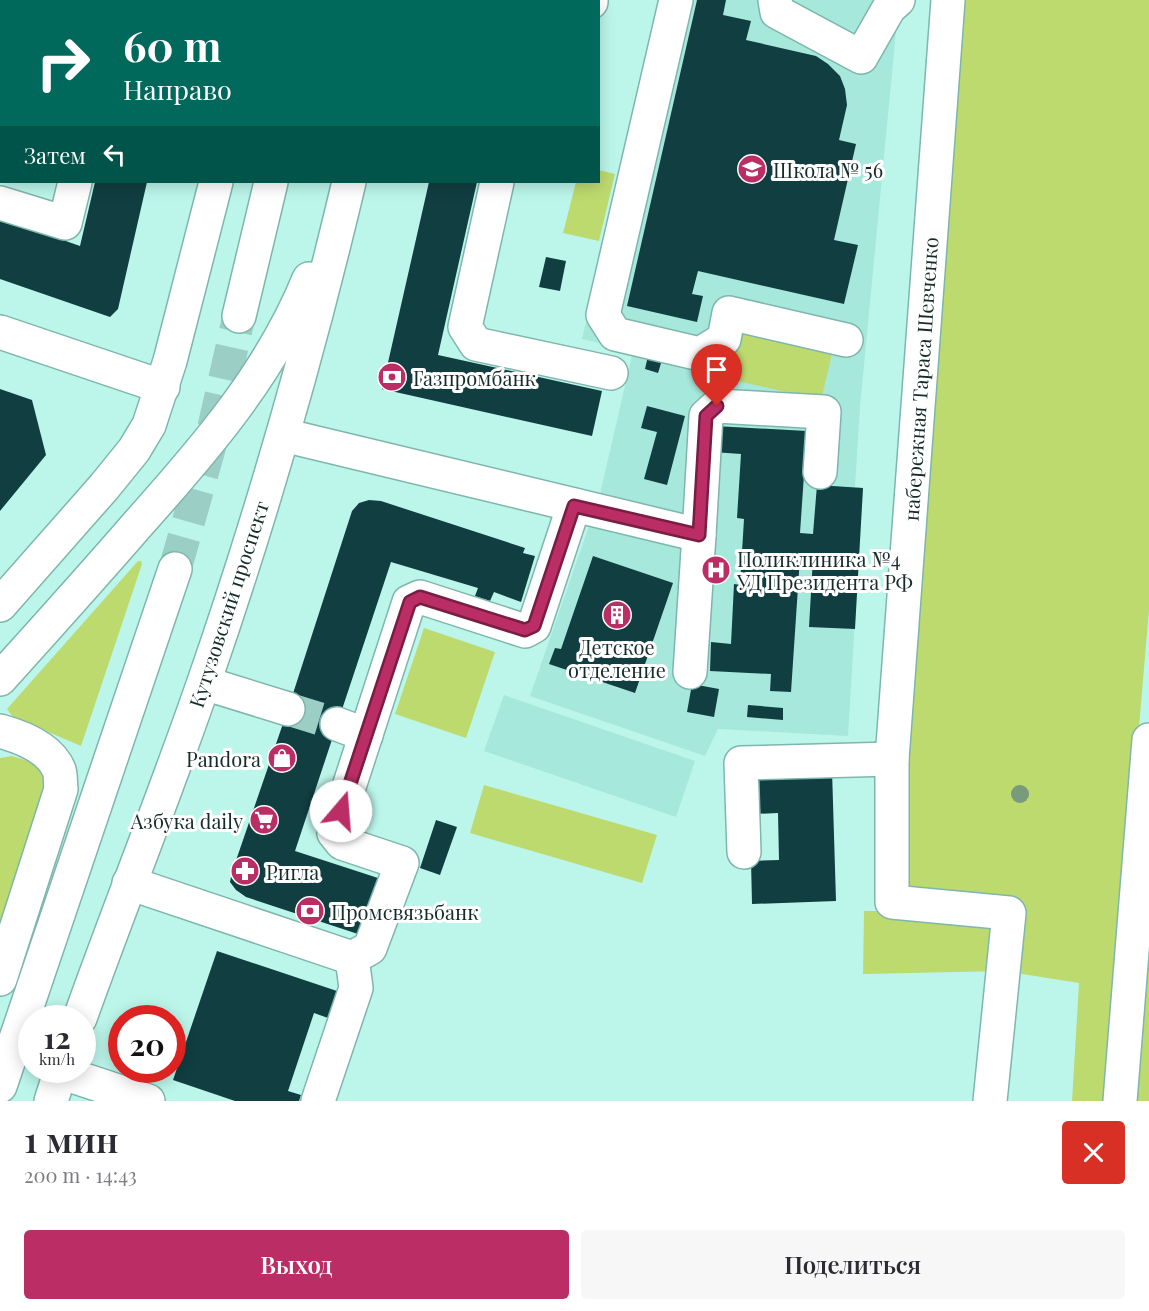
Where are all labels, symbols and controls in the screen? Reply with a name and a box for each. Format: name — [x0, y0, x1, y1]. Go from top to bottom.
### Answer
text: 60 m — [123, 17, 221, 73]
icon: right — [24, 24, 102, 102]
text: Направо — [123, 71, 232, 107]
icon: left — [98, 138, 131, 171]
text: Затем — [24, 140, 86, 170]
school or university icon: Школа № 56 — [736, 153, 768, 185]
place label: Школа № 56 — [773, 156, 883, 183]
street label: набережная Тараса Шевченко — [897, 236, 943, 522]
pin — [691, 344, 742, 406]
icon: arrive — [700, 353, 733, 386]
bank icon: Газпромбанк — [376, 361, 408, 393]
place label: Газпромбанк — [413, 364, 537, 391]
street label: Кутузовский проспект — [182, 497, 274, 711]
place label: Поликлиника №4 УД Президента РФ — [736, 545, 913, 595]
hospital icon: Поликлиника №4 УД Президента РФ — [700, 554, 732, 586]
building icon: Детское отделение — [601, 599, 633, 631]
place label: Детское отделение — [568, 633, 666, 683]
shop icon: Pandora — [266, 742, 298, 774]
place label: Pandora — [186, 745, 261, 772]
position arrow — [309, 779, 373, 843]
supermarket icon: Азбука daily — [248, 804, 280, 836]
place label: Азбука daily — [130, 807, 243, 834]
pharmacy icon: Ригла — [229, 855, 261, 887]
place label: Ригла — [266, 858, 319, 885]
bank icon: Промсвязьбанк — [294, 895, 326, 927]
place label: Промсвязьбанк — [331, 898, 479, 925]
speed limit sign: 20 — [108, 1005, 186, 1083]
text: 12 — [43, 1017, 71, 1057]
text: km/h — [39, 1049, 75, 1069]
text: 1 мин — [24, 1114, 119, 1162]
button: close — [1062, 1121, 1125, 1184]
text: 200 m · 14:43 — [24, 1161, 137, 1188]
button: Выход — [24, 1230, 569, 1299]
button: Поделиться — [581, 1230, 1125, 1299]

